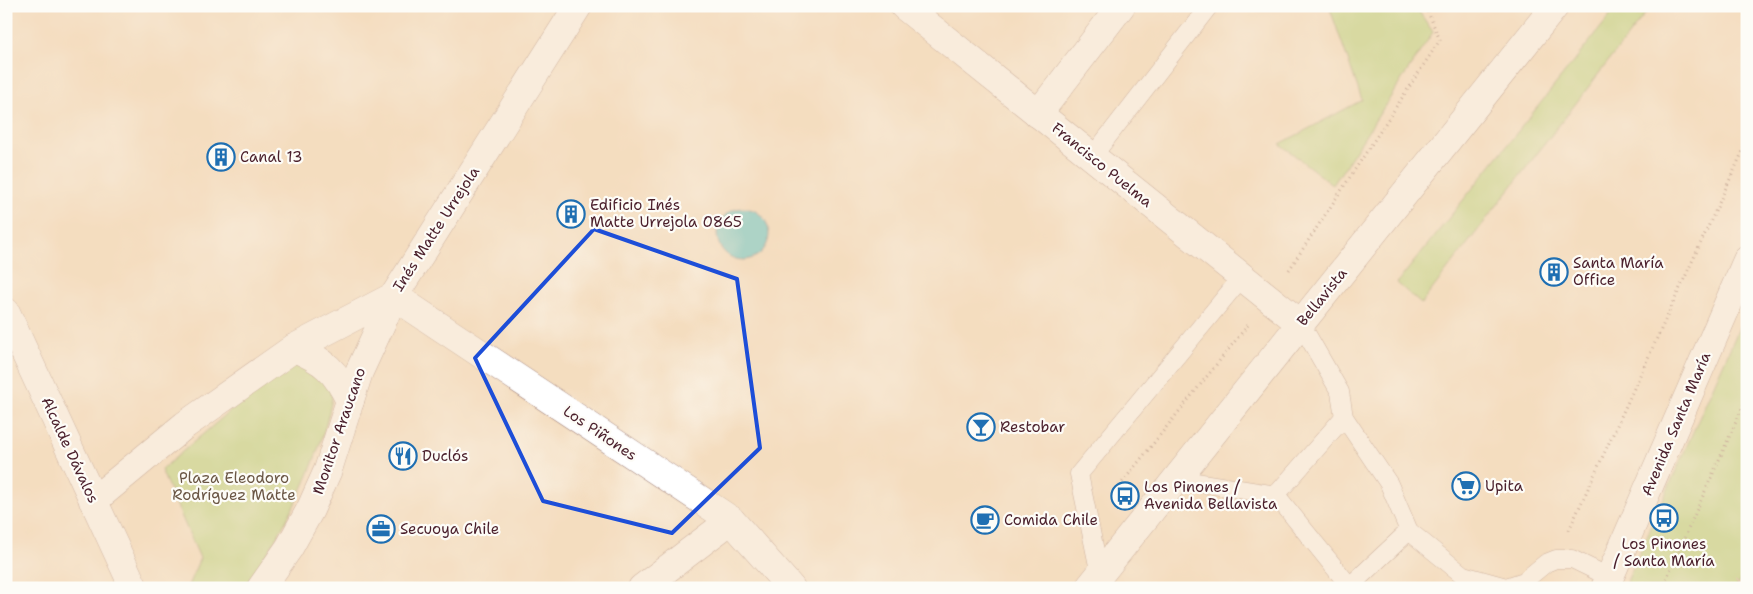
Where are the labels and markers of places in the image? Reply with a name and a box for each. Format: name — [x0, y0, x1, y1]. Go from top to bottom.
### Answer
building icon: Canal 13 — [206, 142, 236, 172]
place label: Canal 13 — [240, 147, 302, 167]
place label: Edificio Inés Matte Urrejola 0865 — [590, 195, 742, 232]
building icon: Edificio Inés Matte Urrejola 0865 — [556, 199, 586, 229]
place label: Santa María Office — [1573, 253, 1664, 290]
building icon: Santa María Office — [1539, 257, 1569, 287]
bar icon: Restobar — [966, 412, 996, 442]
place label: Restobar — [1000, 417, 1065, 437]
restaurant icon: Duclós — [388, 441, 418, 471]
place label: Duclós — [422, 446, 468, 466]
supermarket icon: Upita — [1451, 471, 1481, 501]
place label: Upita — [1485, 476, 1524, 496]
place label: Los Pinones / Avenida Bellavista — [1144, 477, 1278, 514]
bus stop icon: Los Pinones / Avenida Bellavista — [1110, 481, 1140, 511]
bus stop icon: Los Pinones / Santa María — [1649, 503, 1679, 533]
cafe icon: Comida Chile — [970, 505, 1000, 535]
place label: Comida Chile — [1004, 510, 1098, 530]
office icon: Secuoya Chile — [366, 514, 396, 544]
place label: Secuoya Chile — [400, 519, 499, 539]
place label: Los Pinones / Santa María — [1614, 534, 1715, 571]

